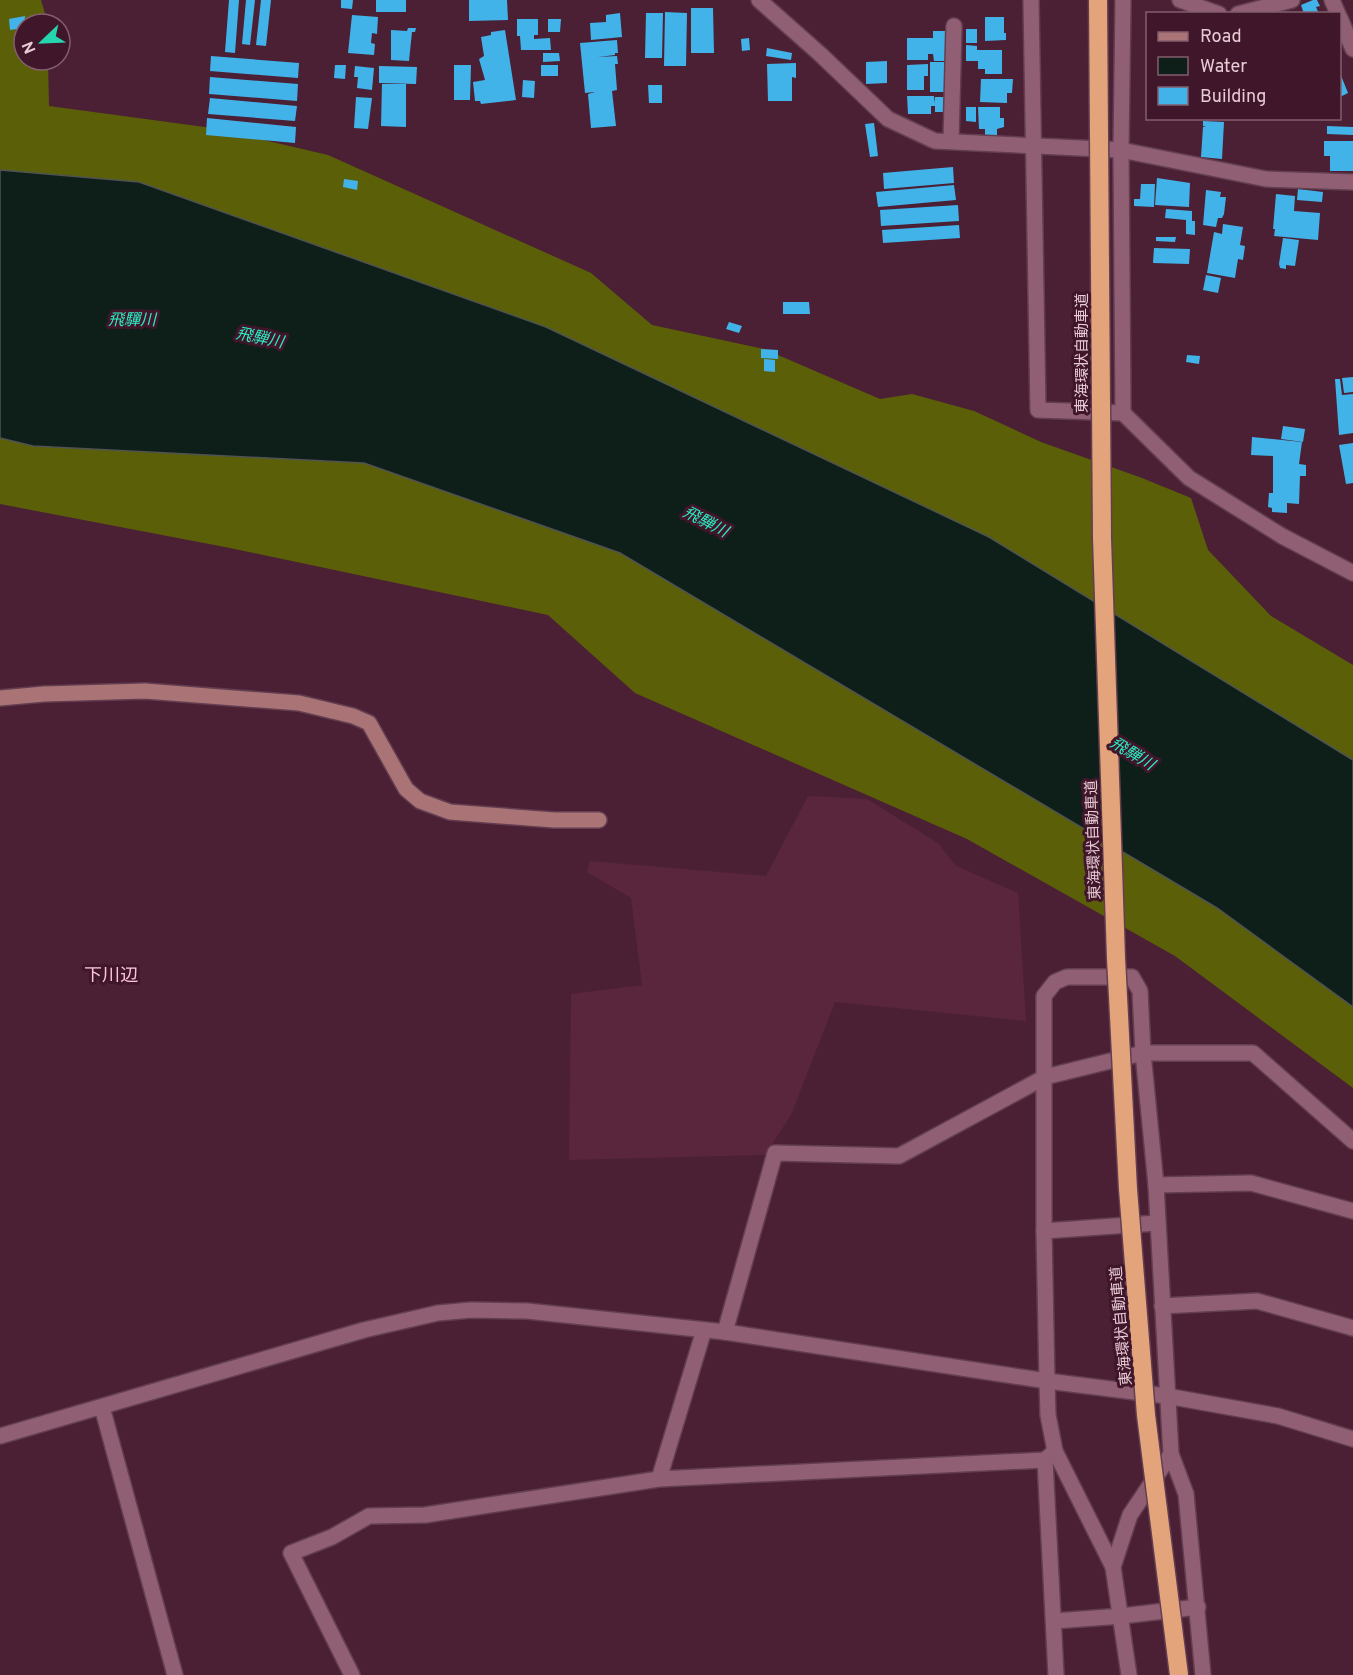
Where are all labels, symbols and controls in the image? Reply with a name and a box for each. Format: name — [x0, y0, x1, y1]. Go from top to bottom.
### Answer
north arrow — [12, 12, 72, 72]
legend — [1146, 12, 1341, 120]
text: Road — [1200, 26, 1242, 49]
text: N — [19, 38, 41, 56]
text: Water — [1200, 56, 1247, 79]
text: Building — [1200, 86, 1266, 109]
street label: 東海環状自動車道 — [1073, 293, 1093, 413]
water label: 飛驒川 — [108, 311, 158, 331]
water label: 飛騨川 — [234, 325, 287, 354]
water label: 飛騨川 — [679, 503, 733, 543]
water label: 飛騨川 — [1106, 734, 1159, 777]
street label: 東海環状自動車道 — [1082, 780, 1106, 900]
district label: 下川辺 — [84, 965, 138, 988]
street label: 東海環状自動車道 — [1107, 1265, 1137, 1387]

